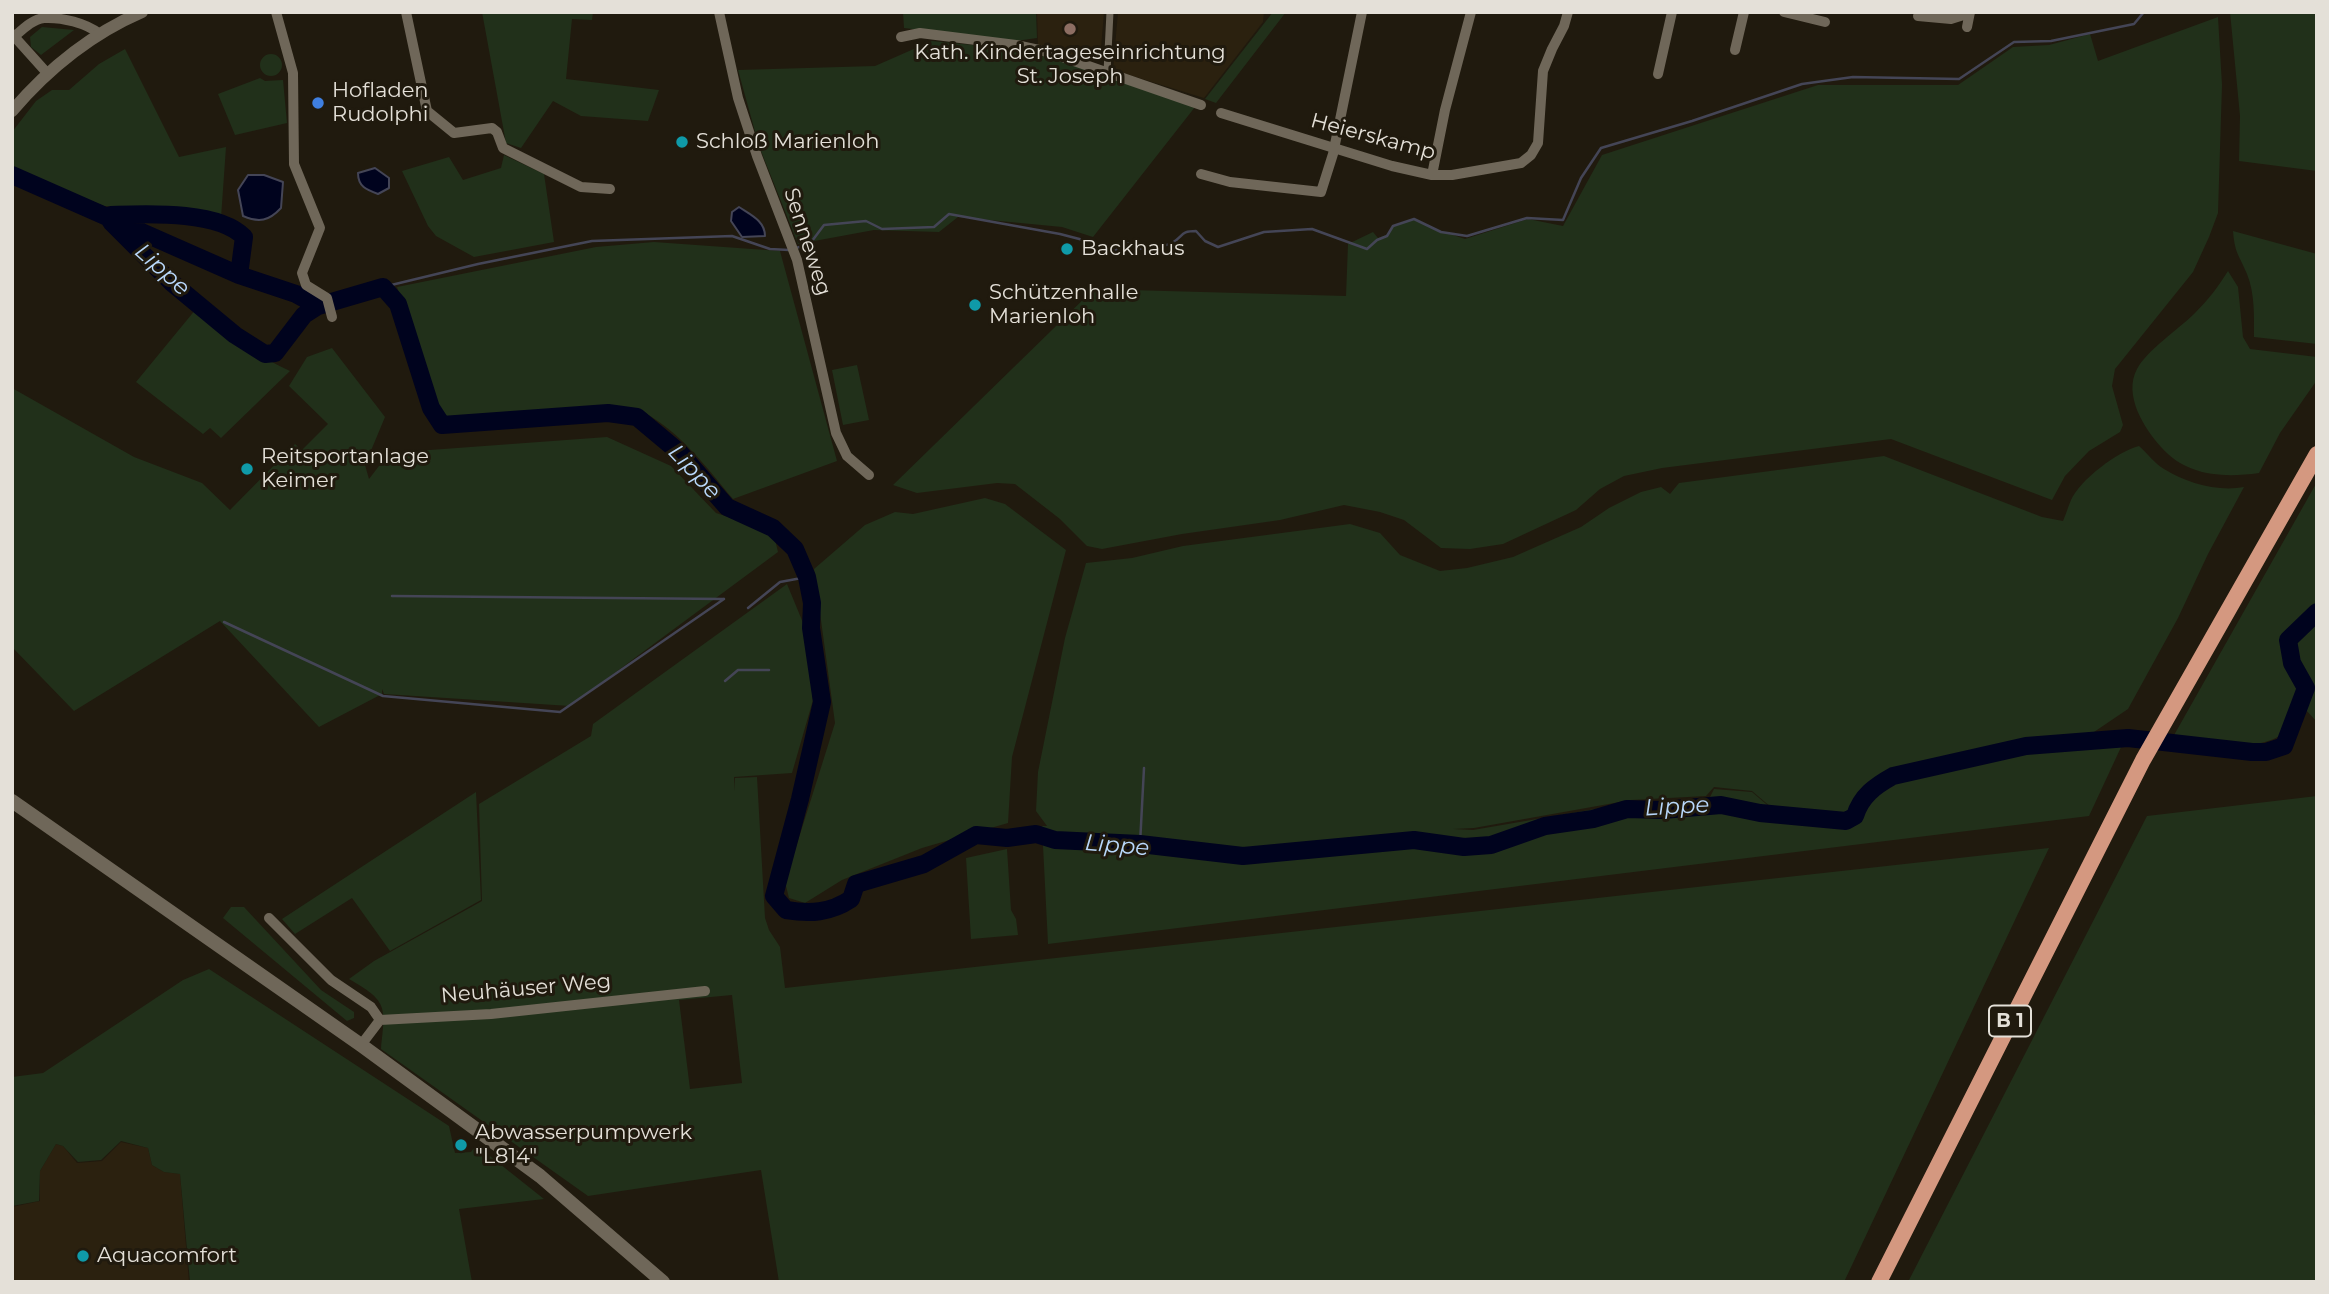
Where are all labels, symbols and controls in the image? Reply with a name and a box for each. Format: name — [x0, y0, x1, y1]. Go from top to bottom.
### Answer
marker: Kath. Kindertageseinrichtung St. Joseph — [1062, 21, 1078, 37]
place label: Kath. Kindertageseinrichtung St. Joseph — [914, 40, 1226, 90]
place label: Hofladen Rudolphi — [332, 78, 429, 128]
marker: Hofladen Rudolphi — [310, 95, 326, 111]
street label: Heierskamp — [1308, 108, 1438, 166]
place label: Schloß Marienloh — [696, 129, 879, 155]
marker: Schloß Marienloh — [674, 134, 690, 150]
street label: Senneweg — [778, 185, 836, 299]
place label: Backhaus — [1081, 236, 1184, 262]
water label: Lippe — [129, 238, 195, 302]
marker: Backhaus — [1059, 241, 1075, 257]
place label: Schützenhalle Marienloh — [989, 280, 1138, 330]
marker: Schützenhalle Marienloh — [967, 297, 983, 313]
water label: Lippe — [662, 439, 726, 505]
place label: Reitsportanlage Keimer — [261, 444, 429, 494]
marker: Reitsportanlage Keimer — [239, 461, 255, 477]
water label: Lippe — [1644, 792, 1710, 822]
water label: Lippe — [1084, 829, 1150, 863]
street label: Neuhäuser Weg — [440, 969, 612, 1009]
road number: B 1 — [1989, 1006, 2031, 1036]
place label: Abwasserpumpwerk "L814" — [475, 1120, 692, 1170]
marker: Abwasserpumpwerk "L814" — [453, 1137, 469, 1153]
place label: Aquacomfort — [97, 1243, 237, 1269]
marker: Aquacomfort — [75, 1248, 91, 1264]

